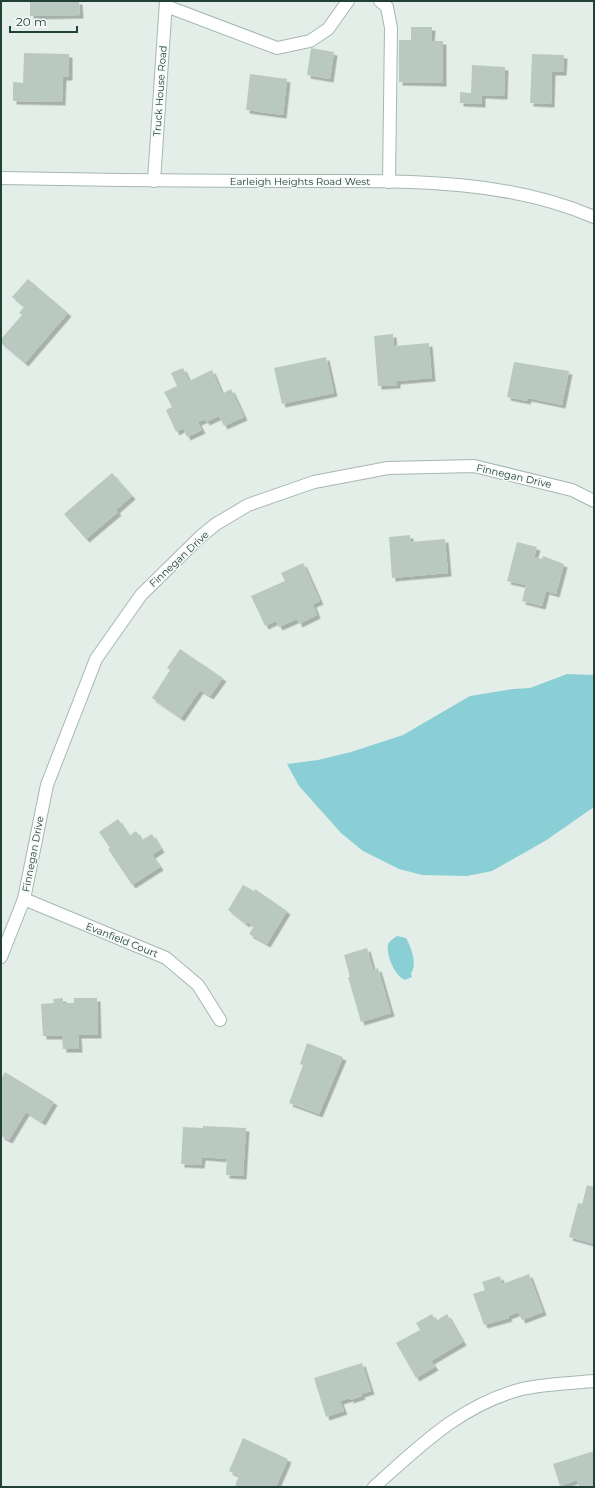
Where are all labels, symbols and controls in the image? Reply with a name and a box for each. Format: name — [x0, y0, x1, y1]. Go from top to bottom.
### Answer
scale bar — [10, 8, 77, 34]
text: 20 m — [16, 14, 47, 29]
street label: Truck House Road — [150, 45, 170, 137]
street label: Earleigh Heights Road West — [230, 175, 370, 188]
street label: Finnegan Drive — [475, 461, 553, 491]
street label: Finnegan Drive — [146, 528, 212, 590]
street label: Finnegan Drive — [19, 815, 47, 893]
street label: Evanfield Court — [84, 920, 160, 960]

